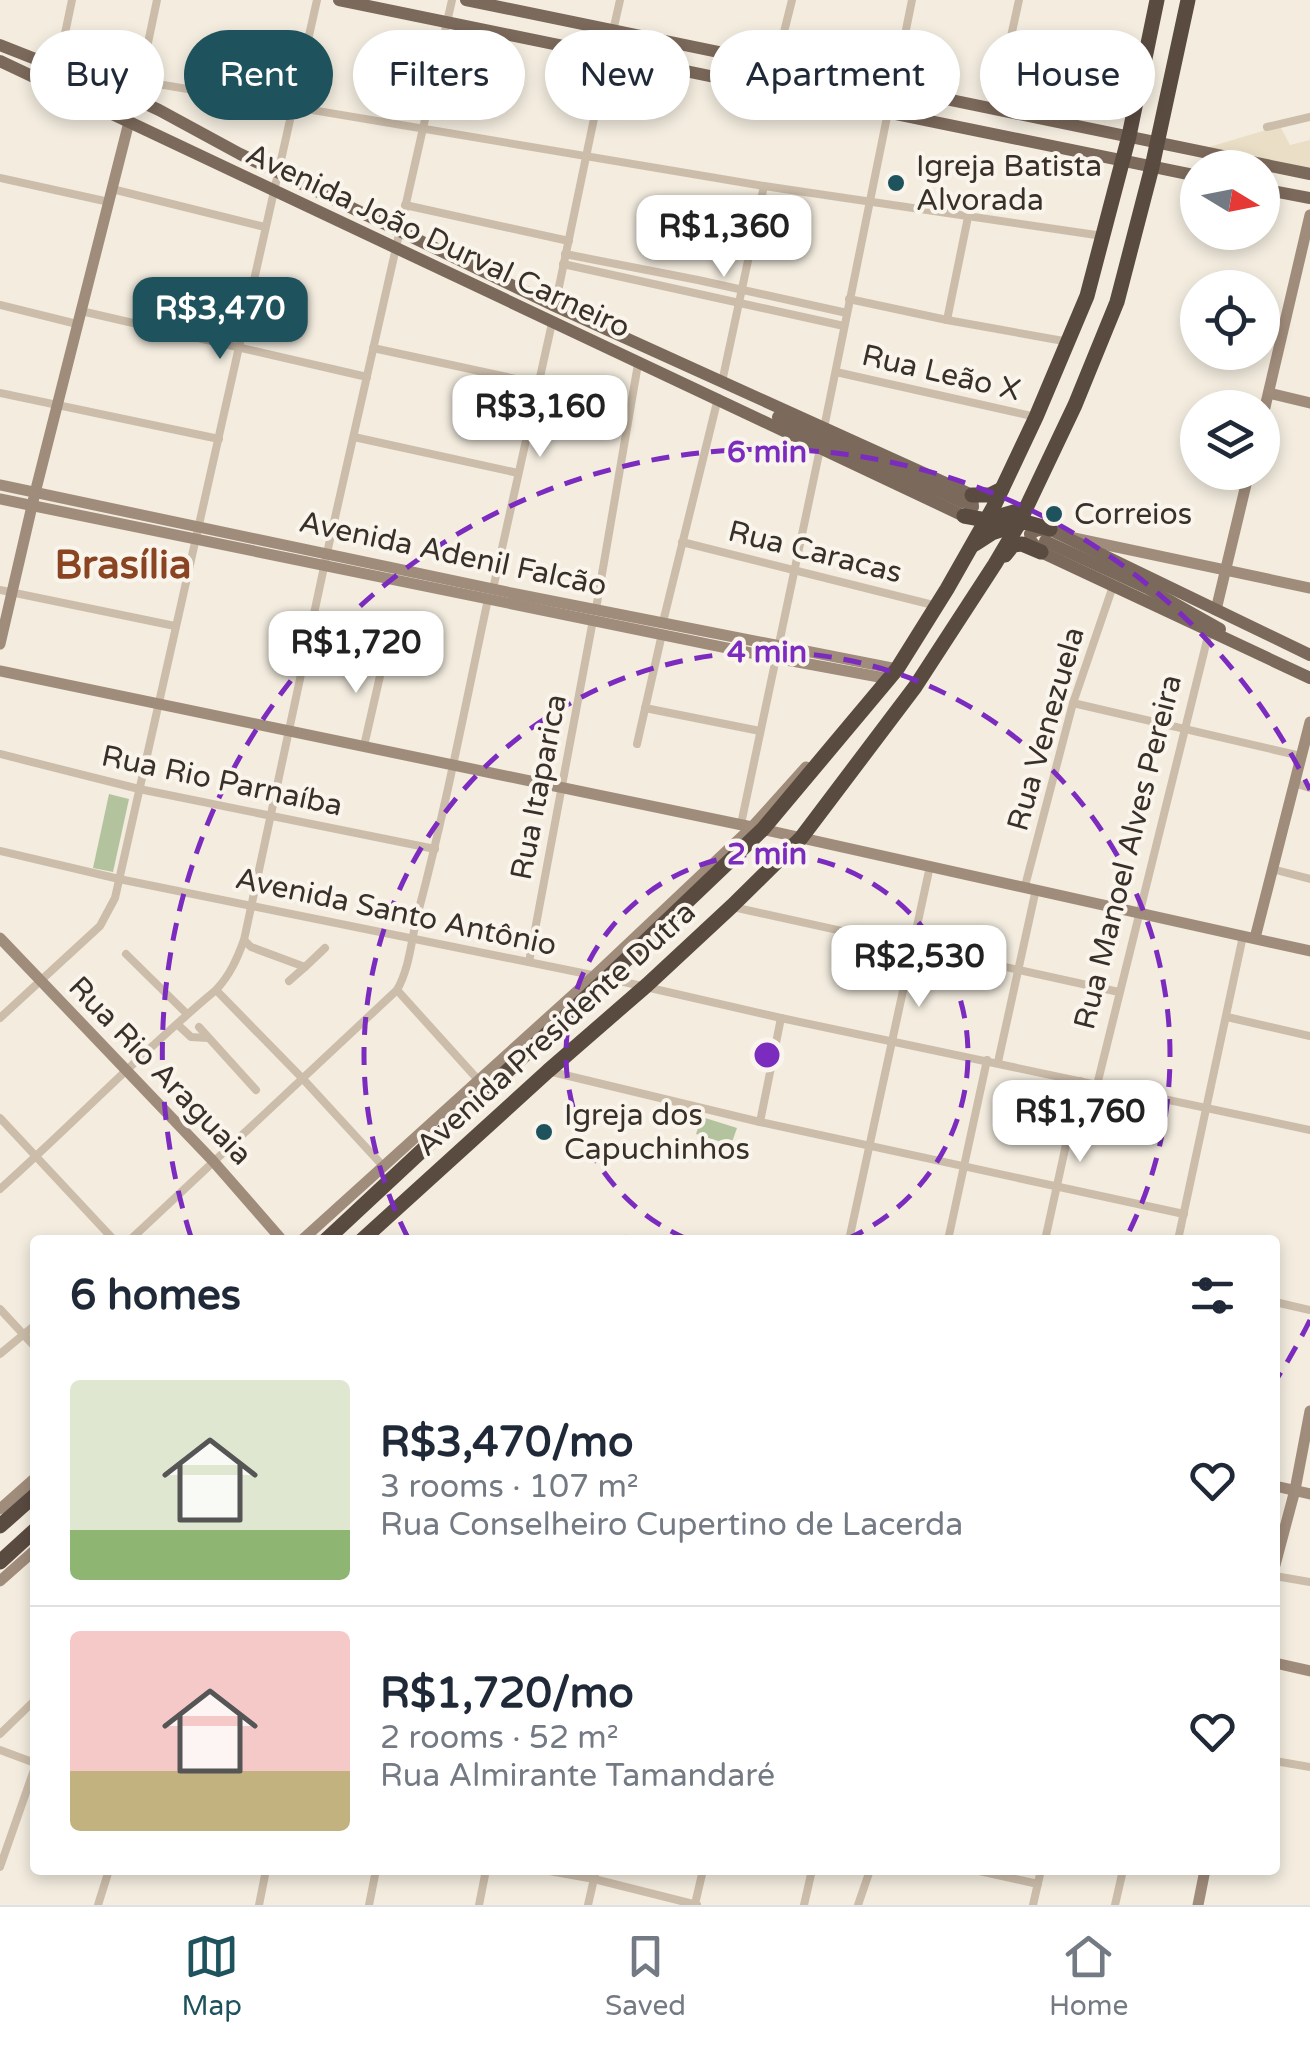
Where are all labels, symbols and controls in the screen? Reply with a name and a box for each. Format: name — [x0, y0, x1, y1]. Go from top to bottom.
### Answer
chip: Buy — [30, 30, 164, 120]
chip: Rent — [184, 30, 333, 120]
chip: Filters — [353, 30, 525, 120]
chip: New — [545, 30, 690, 120]
chip: Apartment — [710, 30, 960, 120]
chip: House — [980, 30, 1155, 120]
street label: Avenida João Durval Carneiro — [240, 136, 636, 346]
place label: Igreja Batista Alvorada — [916, 148, 1102, 219]
north arrow — [1180, 150, 1280, 250]
map controls — [1180, 150, 1280, 490]
marker: Igreja Batista Alvorada — [885, 172, 907, 194]
pin: R$1,360 — [632, 195, 816, 280]
text: R$1,360 — [658, 208, 790, 246]
button: locate — [1180, 270, 1280, 370]
pin: R$3,470 — [128, 277, 312, 362]
text: R$3,470 — [155, 290, 285, 328]
street label: Rua Leão X — [858, 337, 1024, 409]
pin: R$3,160 — [448, 375, 632, 460]
text: R$3,160 — [474, 388, 606, 426]
button: layers — [1180, 390, 1280, 490]
text: 6 min — [727, 434, 807, 471]
place label: Correios — [1074, 496, 1192, 533]
street label: Avenida Adenil Falcão — [296, 503, 610, 605]
marker: Correios — [1043, 503, 1065, 525]
street label: Rua Caracas — [724, 513, 906, 591]
district label: Brasília — [55, 541, 191, 589]
pin: R$1,720 — [264, 611, 448, 696]
street label: Rua Venezuela — [999, 623, 1093, 835]
text: R$1,720 — [291, 624, 421, 662]
text: 4 min — [727, 634, 807, 671]
street label: Rua Manoel Alves Pereira — [1066, 671, 1190, 1033]
street label: Rua Itaparica — [503, 691, 575, 883]
street label: Rua Rio Parnaíba — [98, 737, 346, 825]
text: 2 min — [727, 836, 807, 873]
street label: Avenida Santo Antônio — [232, 860, 560, 964]
street label: Avenida Presidente Dutra — [409, 894, 703, 1164]
pin: R$2,530 — [827, 925, 1011, 1010]
text: R$2,530 — [853, 938, 985, 976]
street label: Rua Rio Araguaia — [61, 969, 259, 1173]
centre of rings — [749, 1037, 785, 1073]
pin: R$1,760 — [988, 1080, 1172, 1165]
text: R$1,760 — [1015, 1093, 1145, 1131]
place label: Igreja dos Capuchinhos — [564, 1097, 750, 1168]
marker: Igreja dos Capuchinhos — [533, 1121, 555, 1143]
icon: filters — [1185, 1268, 1240, 1323]
text: 6 homes — [70, 1270, 241, 1321]
text: R$3,470/mo — [380, 1417, 633, 1468]
icon: home — [150, 1420, 270, 1540]
icon: heart — [1185, 1453, 1240, 1508]
text: 3 rooms · 107 m² — [380, 1468, 639, 1506]
text: Rua Conselheiro Cupertino de Lacerda — [380, 1506, 963, 1544]
text: R$1,720/mo — [380, 1668, 634, 1719]
icon: home — [150, 1671, 270, 1791]
icon: heart — [1185, 1704, 1240, 1759]
text: 2 rooms · 52 m² — [380, 1719, 619, 1757]
text: Rua Almirante Tamandaré — [380, 1757, 775, 1795]
tab: Map — [182, 1929, 242, 2023]
tab: Saved — [605, 1929, 686, 2023]
tab: Home — [1049, 1929, 1128, 2023]

